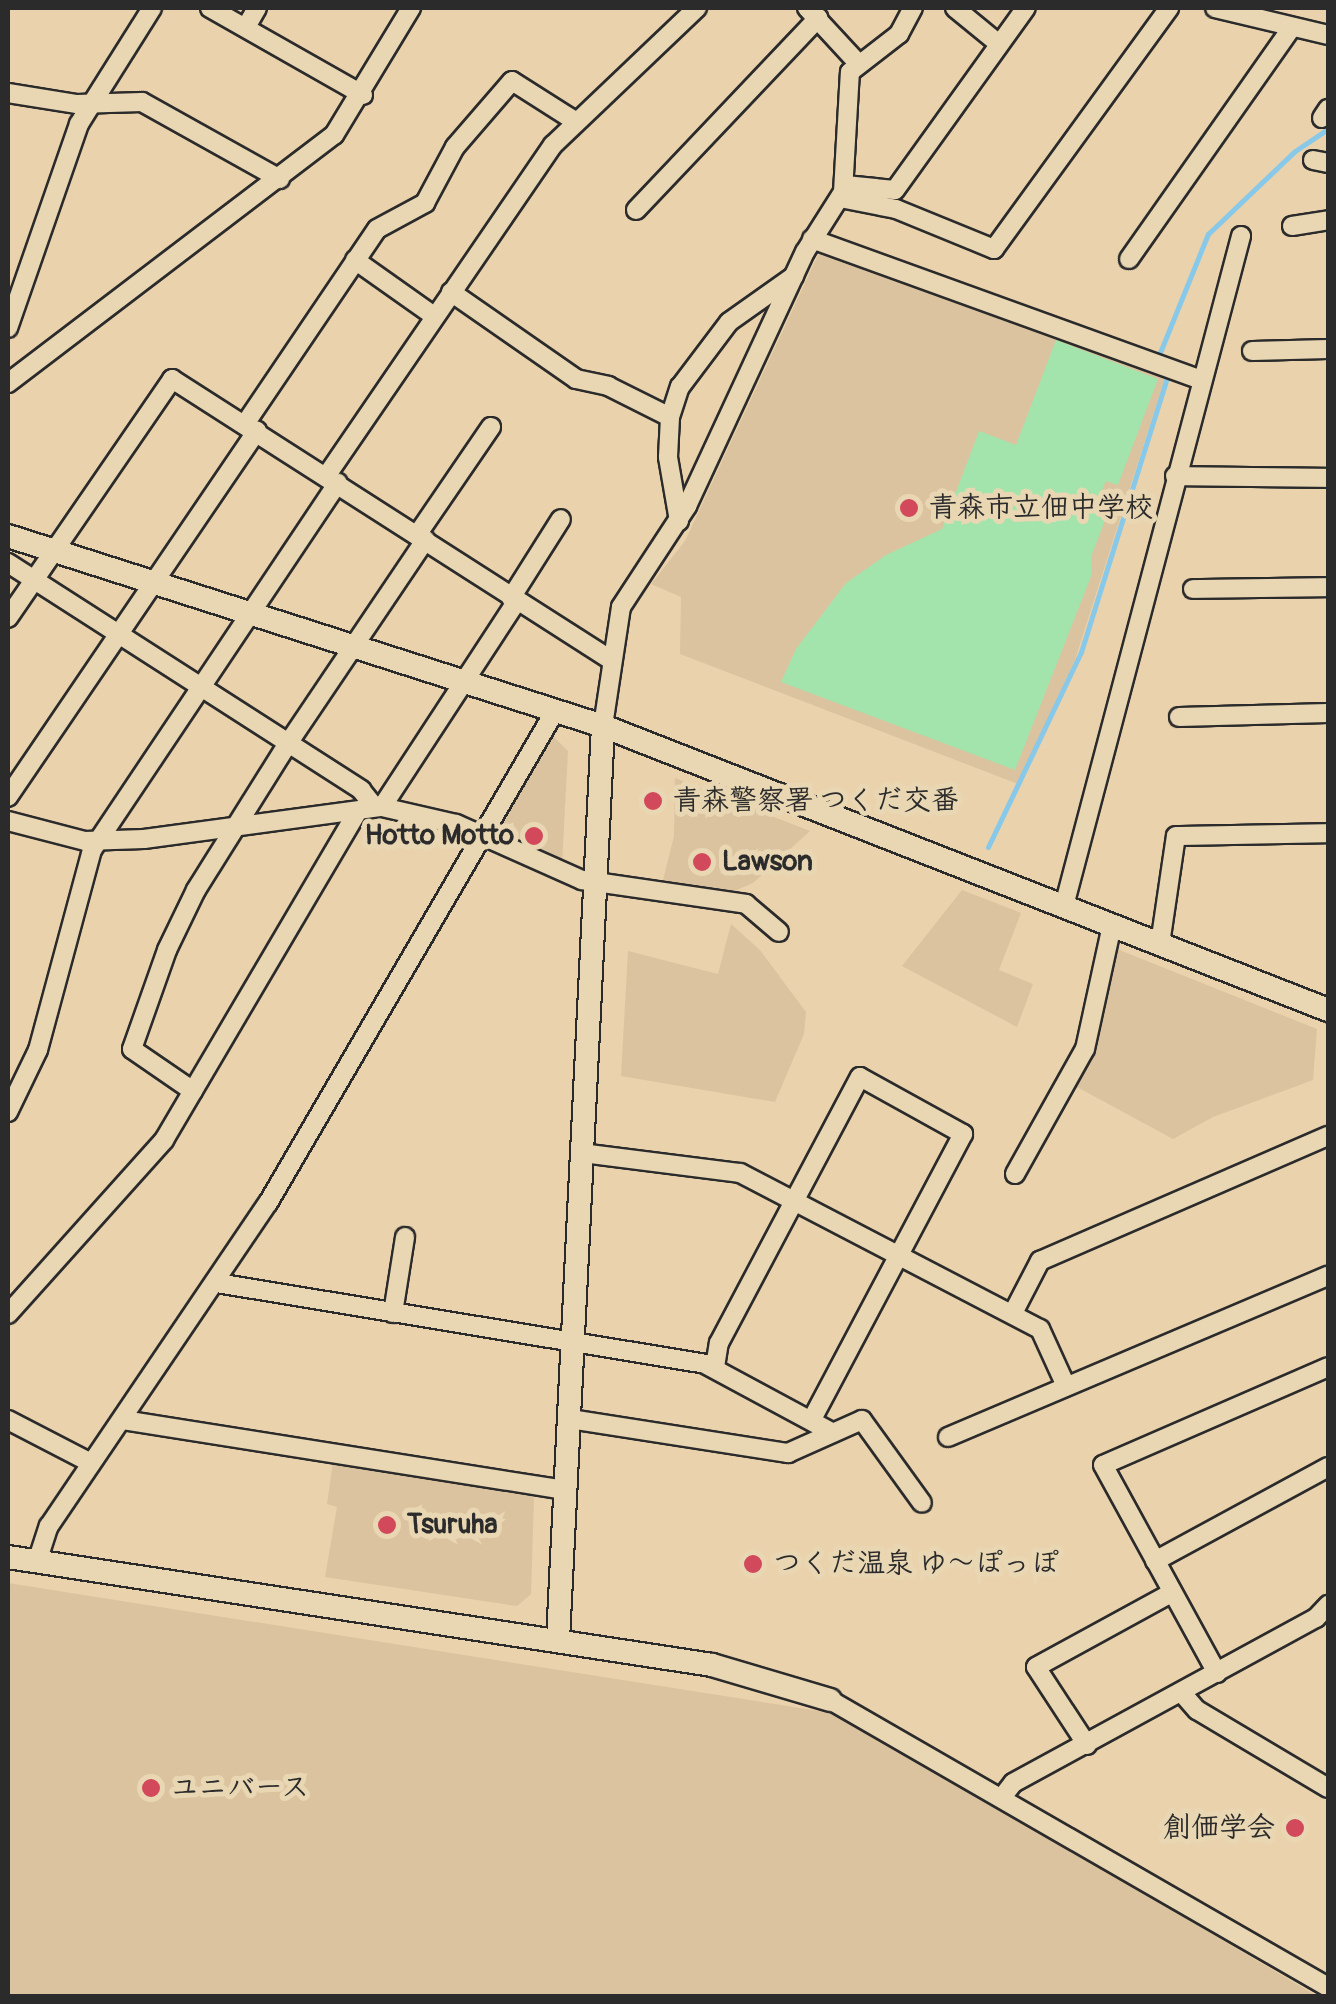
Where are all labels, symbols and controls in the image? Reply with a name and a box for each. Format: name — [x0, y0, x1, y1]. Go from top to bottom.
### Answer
place label: 青森市立佃中学校 — [929, 491, 1153, 525]
marker: 青森市立佃中学校 — [898, 497, 920, 519]
place label: 青森警察署 つくだ交番 — [673, 784, 959, 818]
marker: 青森警察署 つくだ交番 — [642, 790, 664, 812]
place label: Hotto Motto — [365, 819, 514, 853]
marker: Hotto Motto — [523, 825, 545, 847]
place label: Lawson — [722, 845, 813, 879]
marker: Lawson — [691, 851, 713, 873]
place label: Tsuruha — [407, 1508, 497, 1542]
marker: Tsuruha — [376, 1514, 398, 1536]
place label: つくだ温泉 ゆ～ぽっぽ — [773, 1547, 1059, 1581]
marker: つくだ温泉 ゆ～ぽっぽ — [742, 1553, 764, 1575]
place label: ユニバース — [171, 1771, 311, 1805]
marker: ユニバース — [140, 1777, 162, 1799]
place label: 創価学会 — [1163, 1811, 1275, 1845]
marker: 創価学会 — [1284, 1817, 1306, 1839]

